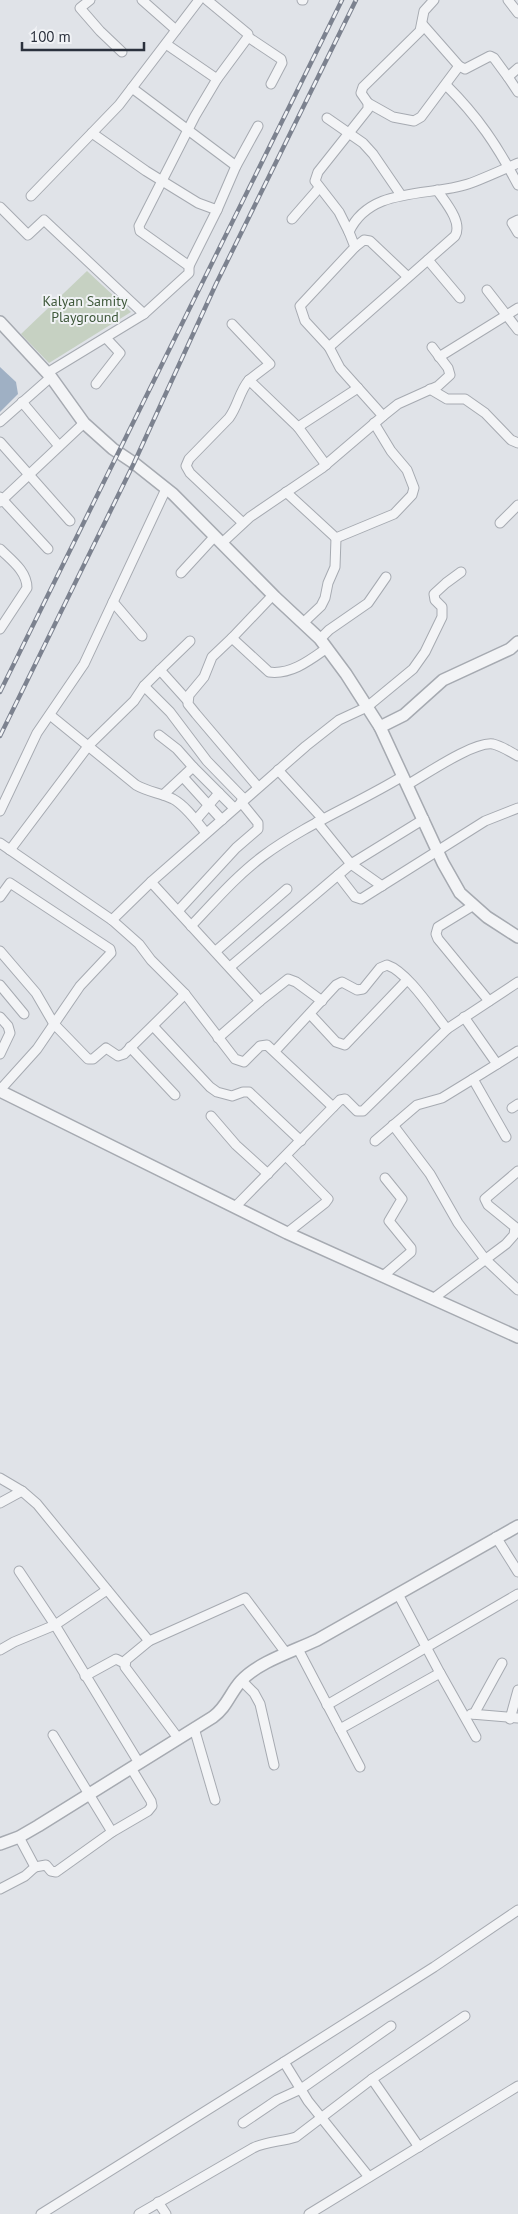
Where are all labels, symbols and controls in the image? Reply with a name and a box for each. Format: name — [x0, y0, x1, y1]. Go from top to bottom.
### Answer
scale bar — [22, 20, 145, 52]
text: 100 m — [30, 27, 71, 46]
park label: Kalyan Samity Playground — [43, 292, 128, 326]

